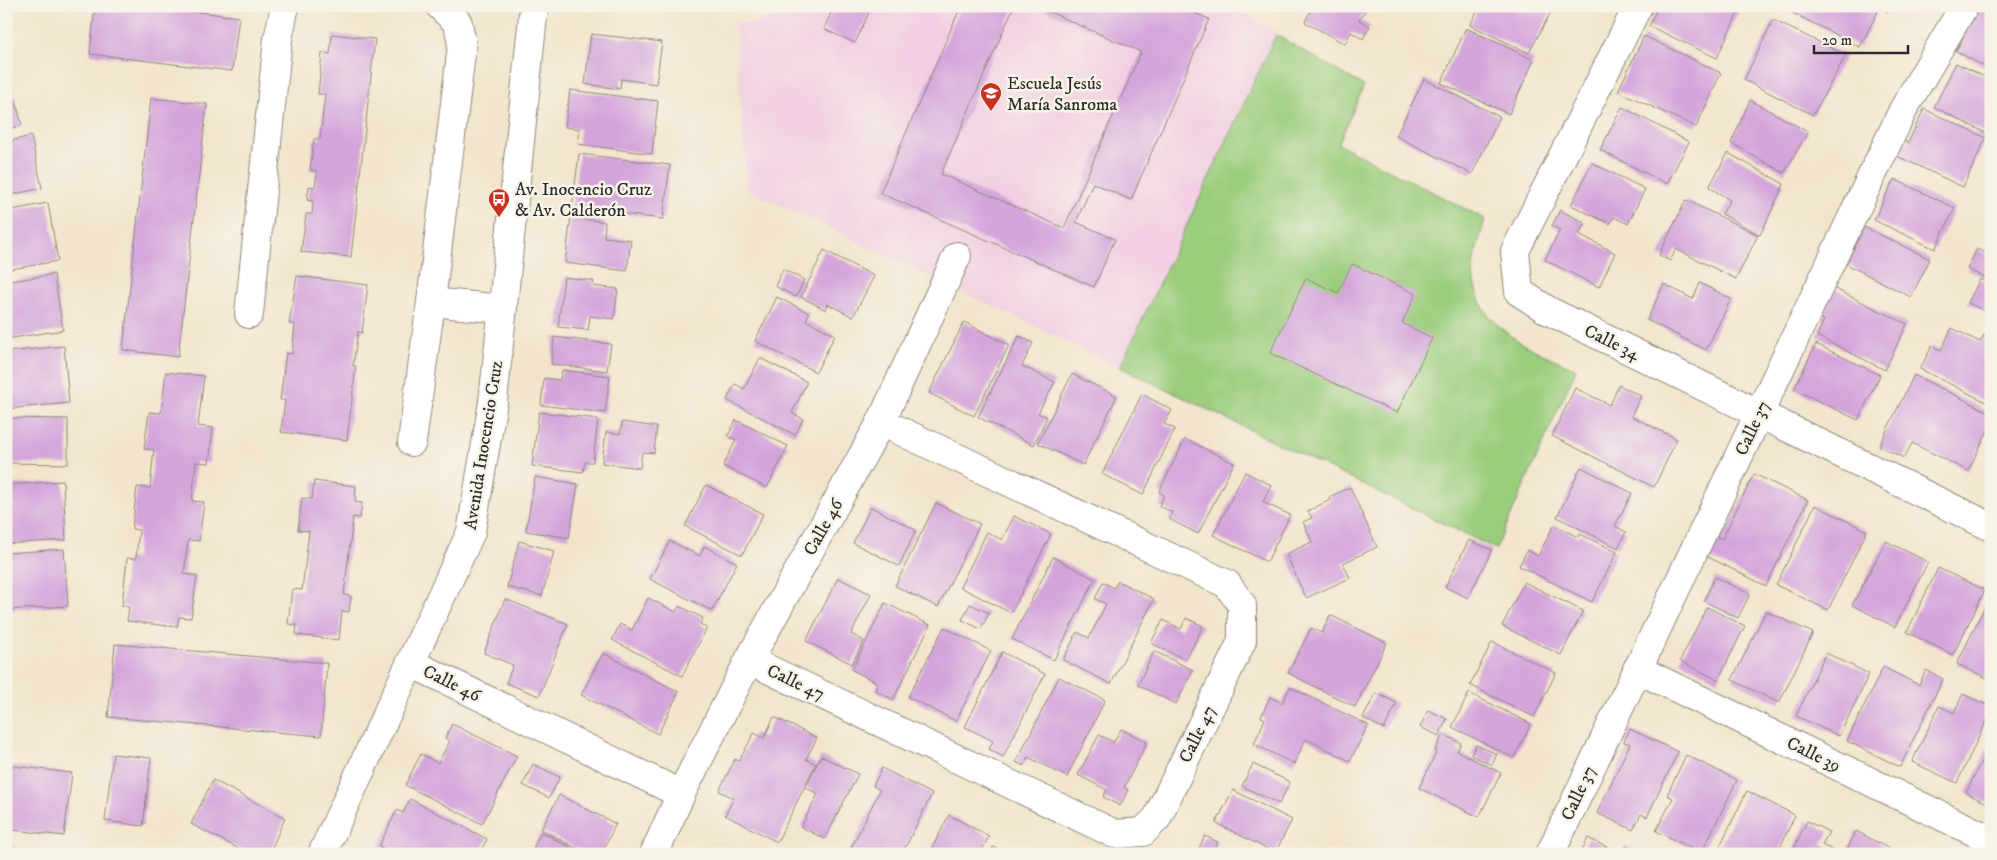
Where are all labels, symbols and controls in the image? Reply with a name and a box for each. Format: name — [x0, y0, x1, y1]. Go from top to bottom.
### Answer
scale bar — [1814, 22, 1908, 54]
text: 20 m — [1822, 31, 1852, 50]
place label: Escuela Jesús María Sanroma — [1007, 73, 1117, 116]
school or university icon: Escuela Jesús María Sanroma — [979, 81, 1003, 112]
place label: Av. Inocencio Cruz & Av. Calderón — [515, 179, 652, 222]
bus stop icon: Av. Inocencio Cruz & Av. Calderón — [487, 187, 511, 218]
street label: Calle 34 — [1580, 320, 1643, 366]
street label: Avenida Inocencio Cruz — [460, 359, 508, 531]
street label: Calle 37 — [1731, 398, 1775, 459]
street label: Calle 46 — [799, 495, 849, 560]
street label: Calle 47 — [763, 660, 828, 706]
street label: Calle 46 — [419, 661, 485, 708]
street label: Calle 47 — [1175, 702, 1221, 767]
street label: Calle 39 — [1783, 732, 1844, 777]
street label: Calle 37 — [1557, 763, 1601, 824]

